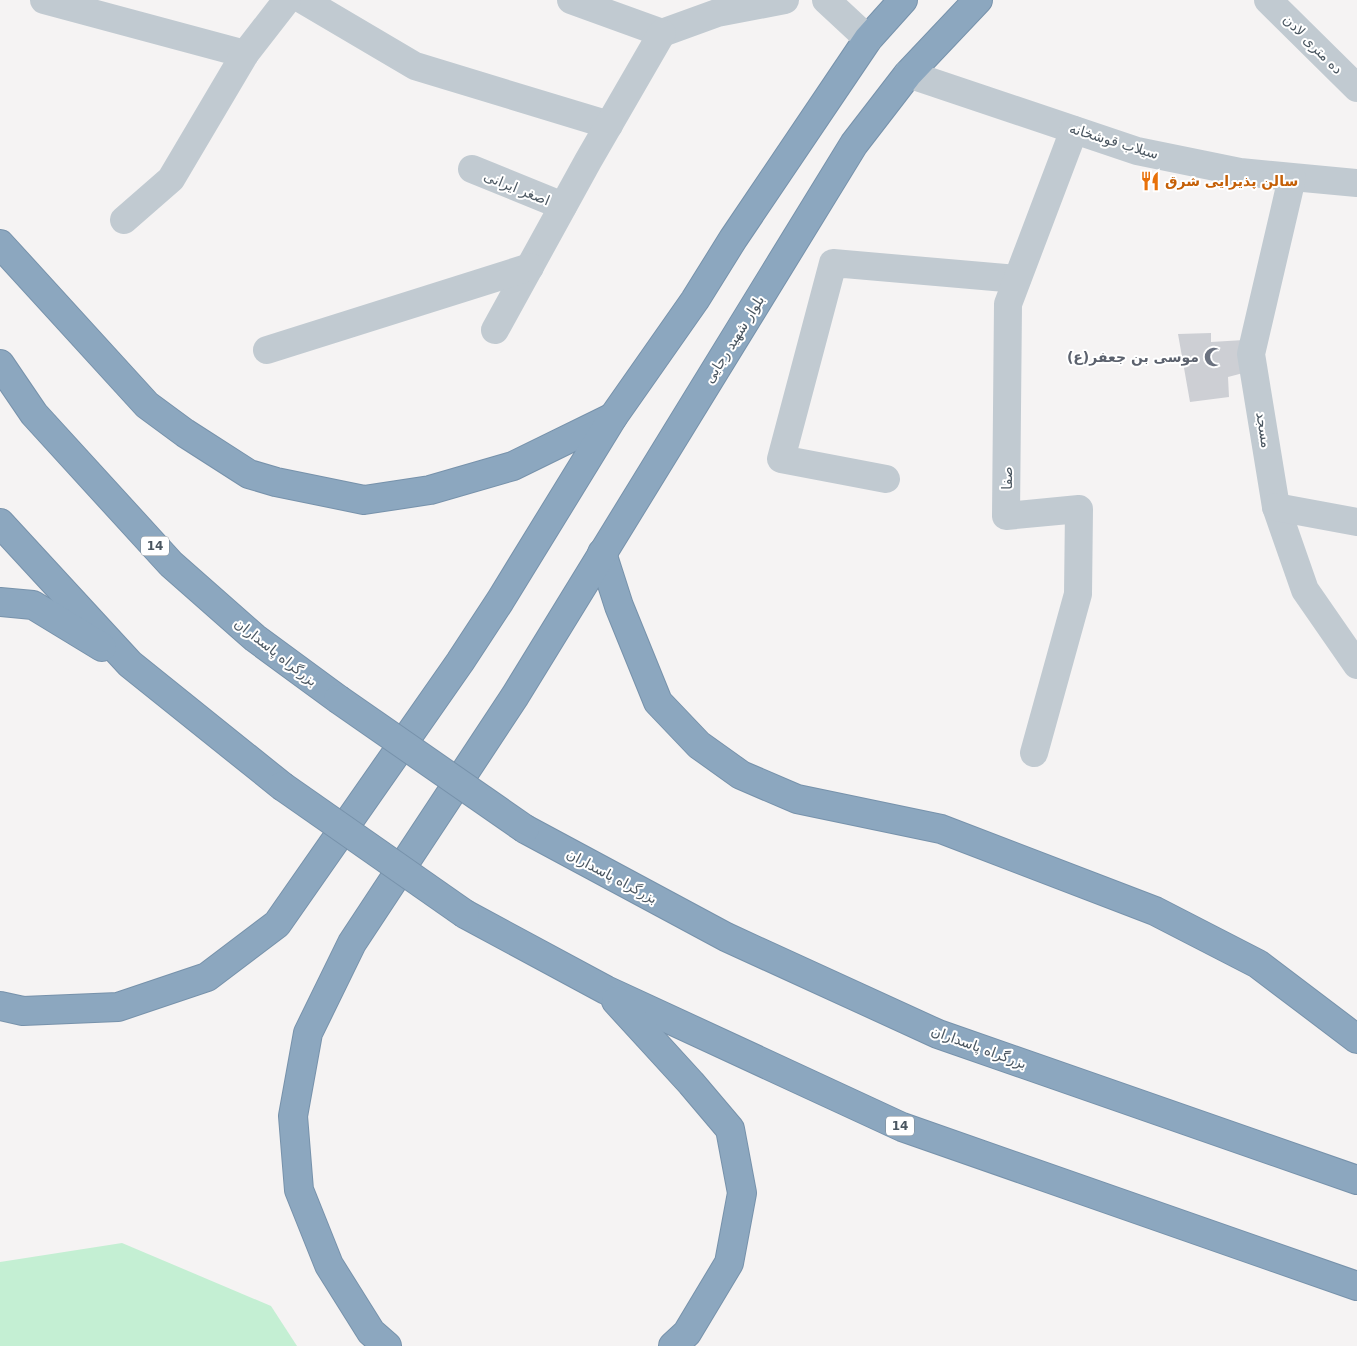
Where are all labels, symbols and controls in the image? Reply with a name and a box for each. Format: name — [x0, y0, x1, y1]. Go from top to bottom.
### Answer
street label: ده متری لادن — [1279, 11, 1346, 78]
street label: سیلاب قوشخانه — [1067, 120, 1160, 163]
street label: اصغر ایرانی — [481, 168, 552, 209]
restaurant icon: سالن پذیرایی شرق — [1139, 170, 1161, 192]
place label: سالن پذیرایی شرق — [1165, 173, 1298, 190]
street label: بلوار شهید رجایی — [701, 292, 768, 386]
mosque icon: موسی بن جعفر(ع) — [1203, 346, 1225, 368]
place label: موسی بن جعفر(ع) — [1067, 349, 1199, 366]
street label: مسجد — [1253, 411, 1275, 449]
street label: صفا — [999, 466, 1015, 490]
road number: 14 — [141, 536, 169, 556]
street label: بزرگراه پاسداران — [231, 615, 321, 690]
street label: بزرگراه پاسداران — [563, 845, 660, 908]
street label: بزرگراه پاسداران — [929, 1022, 1029, 1073]
road number: 14 — [886, 1116, 914, 1136]

